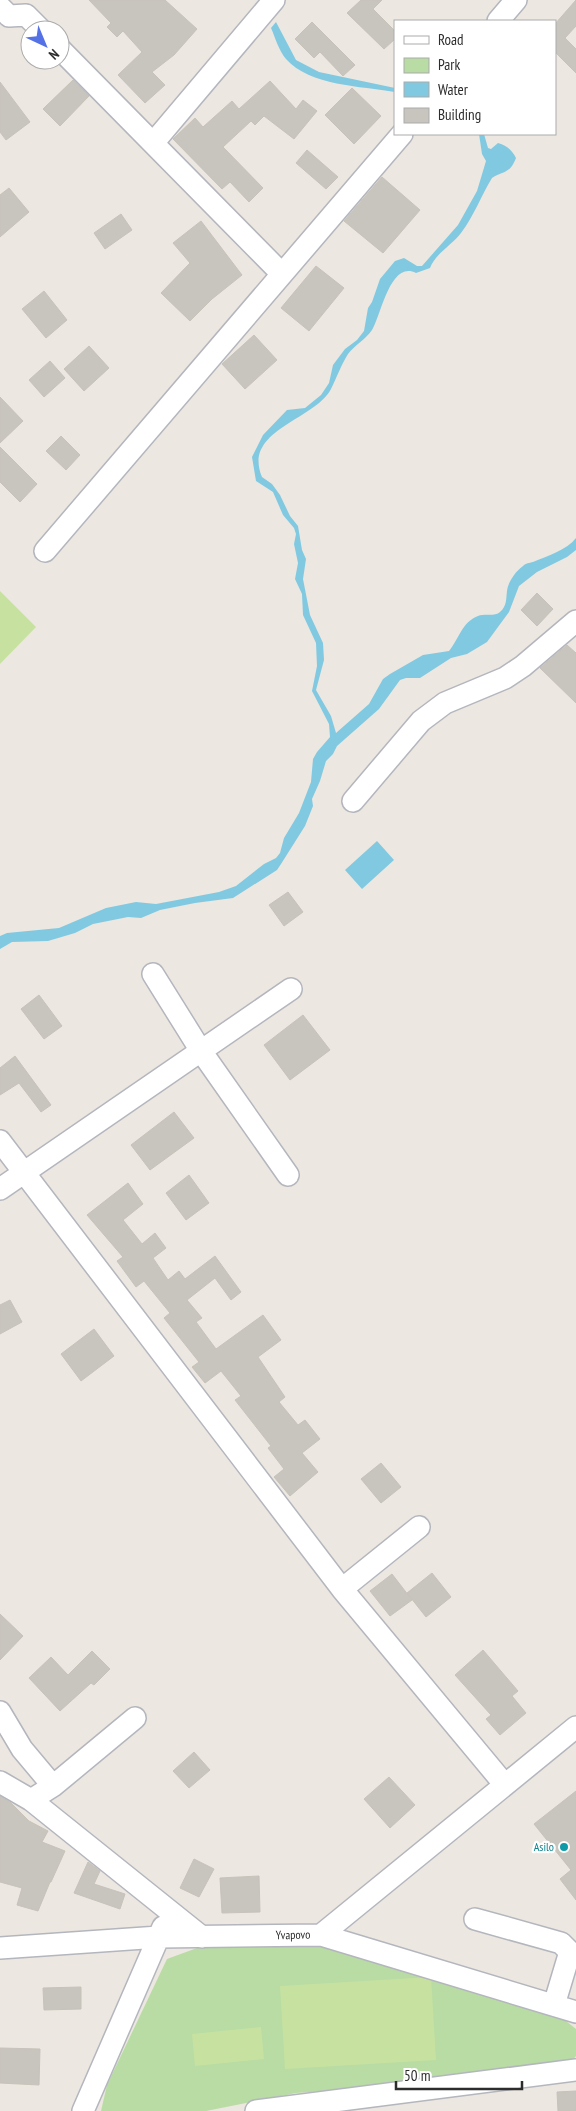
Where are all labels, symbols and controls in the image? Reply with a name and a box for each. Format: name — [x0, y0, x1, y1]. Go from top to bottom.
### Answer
north arrow — [20, 20, 70, 70]
legend — [394, 20, 556, 135]
text: Road — [438, 30, 464, 49]
text: N — [45, 45, 63, 63]
text: Park — [438, 55, 460, 74]
text: Water — [438, 80, 469, 99]
text: Building — [438, 105, 481, 124]
place label: Asilo — [534, 1839, 554, 1854]
marker: Asilo — [558, 1841, 570, 1853]
street label: Yvapovo — [276, 1927, 310, 1942]
scale bar — [396, 2058, 522, 2090]
text: 50 m — [404, 2066, 430, 2085]

